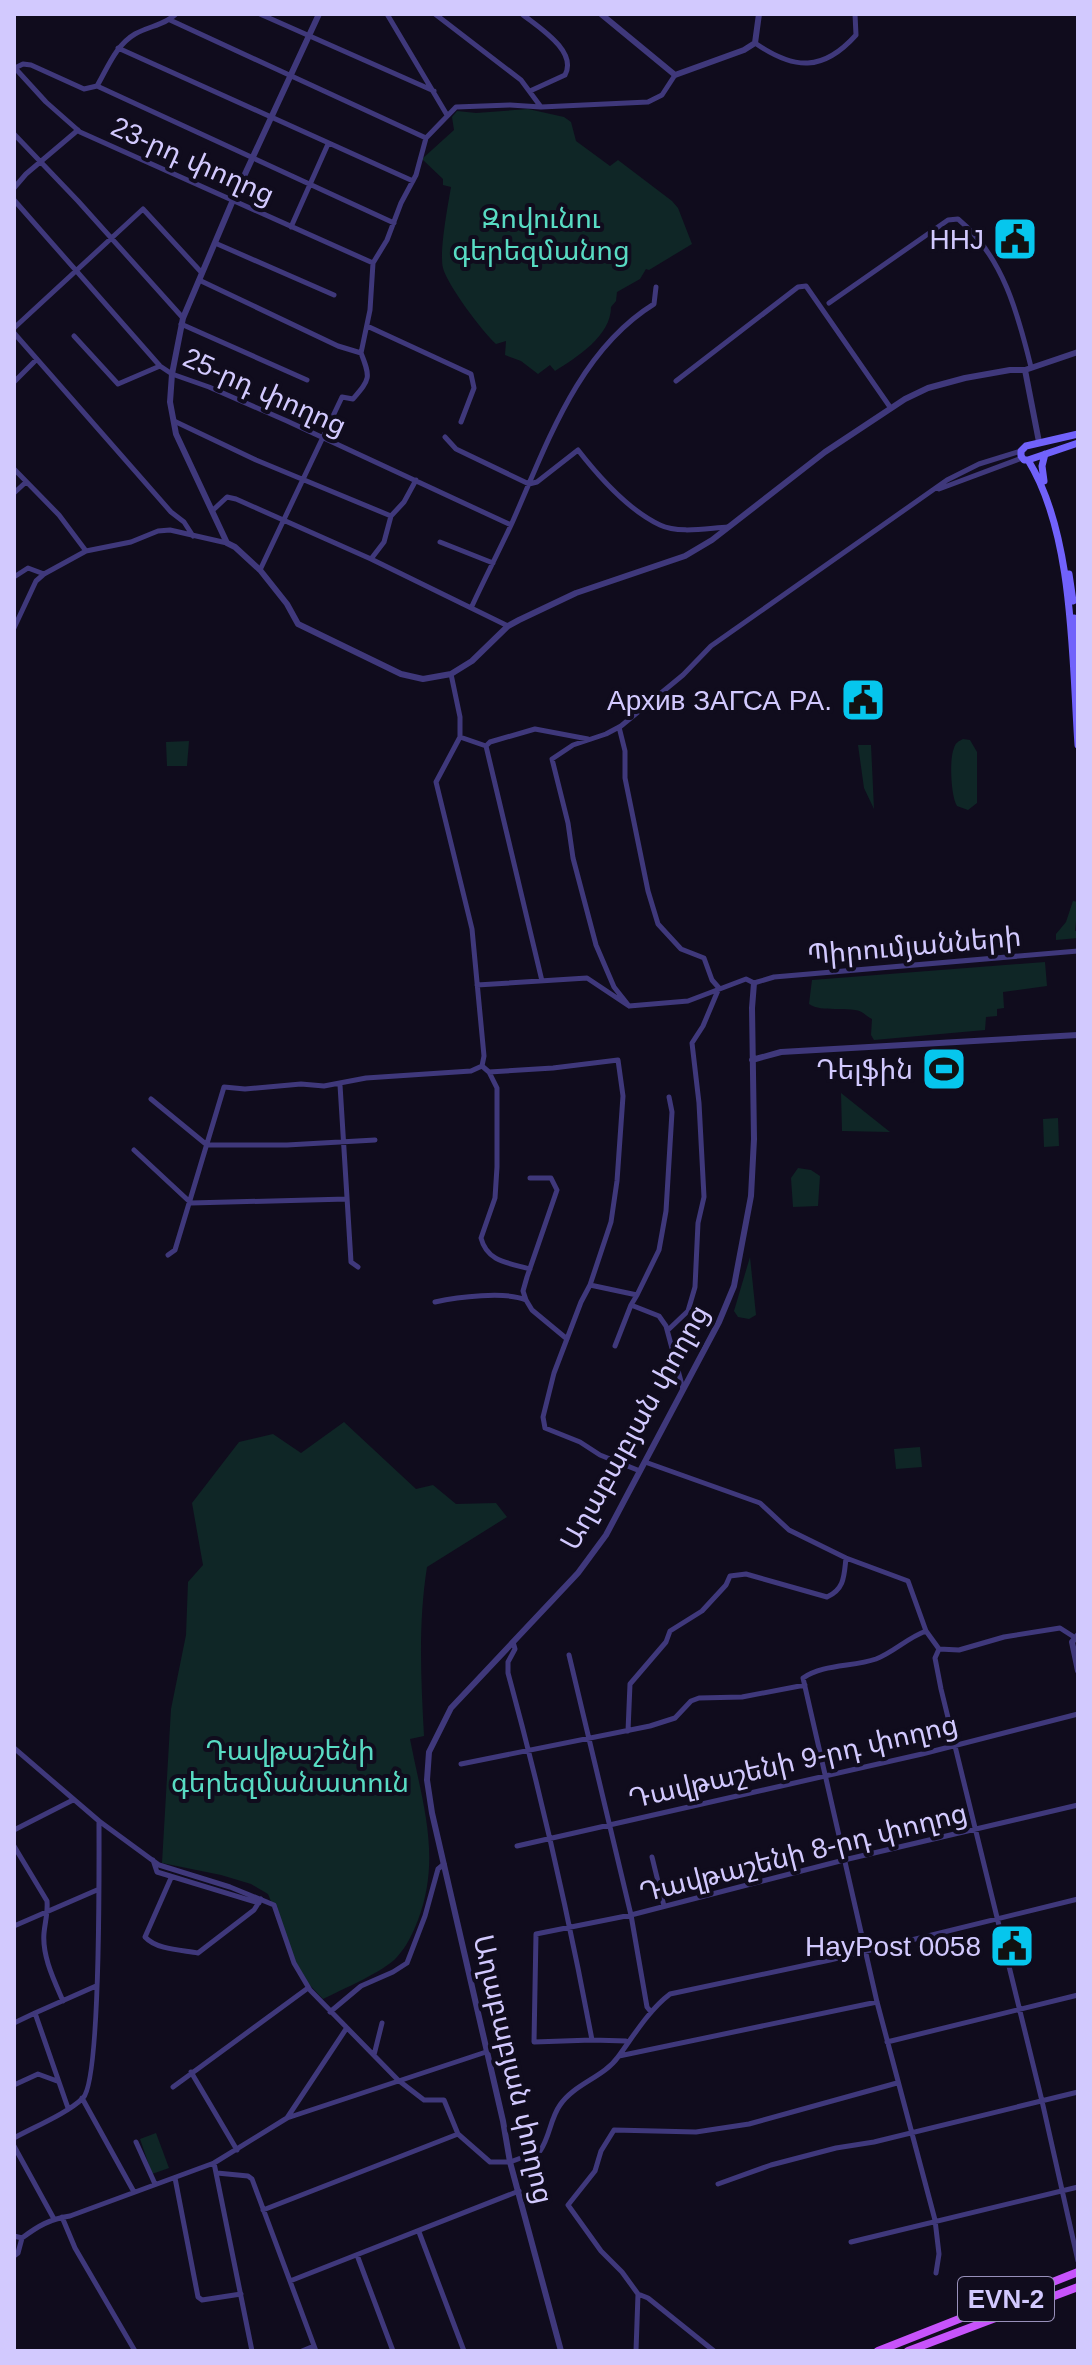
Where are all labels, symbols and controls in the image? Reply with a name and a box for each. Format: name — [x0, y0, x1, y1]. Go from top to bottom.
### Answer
street label: 23-րդ փողոց — [106, 111, 279, 211]
park label: Զովունու գերեզմանոց — [452, 203, 630, 267]
public building icon: HHJ — [991, 215, 1039, 263]
place label: HHJ — [930, 224, 984, 255]
street label: 25-րդ փողոց — [178, 342, 351, 442]
public building icon: Архив ЗАГСА РА. — [839, 676, 887, 724]
place label: Архив ЗАГСА РА. — [607, 685, 832, 716]
street label: Պիրումյանների — [806, 921, 1022, 971]
sports icon: Դելֆին — [920, 1045, 968, 1093]
place label: Դելֆին — [816, 1054, 913, 1086]
street label: Աղաբաբյան փողոց — [554, 1299, 716, 1556]
street label: Դավթաշենի 9-րդ փողոց — [625, 1708, 961, 1815]
park label: Դավթաշենի գերեզմանատուն — [171, 1735, 409, 1799]
street label: Դավթաշենի 8-րդ փողոց — [636, 1797, 971, 1909]
public building icon: HayPost 0058 — [988, 1922, 1036, 1970]
place label: HayPost 0058 — [805, 1931, 981, 1962]
street label: Աղաբաբյան փողոց — [466, 1932, 560, 2207]
road number: EVN-2 — [958, 2277, 1054, 2321]

